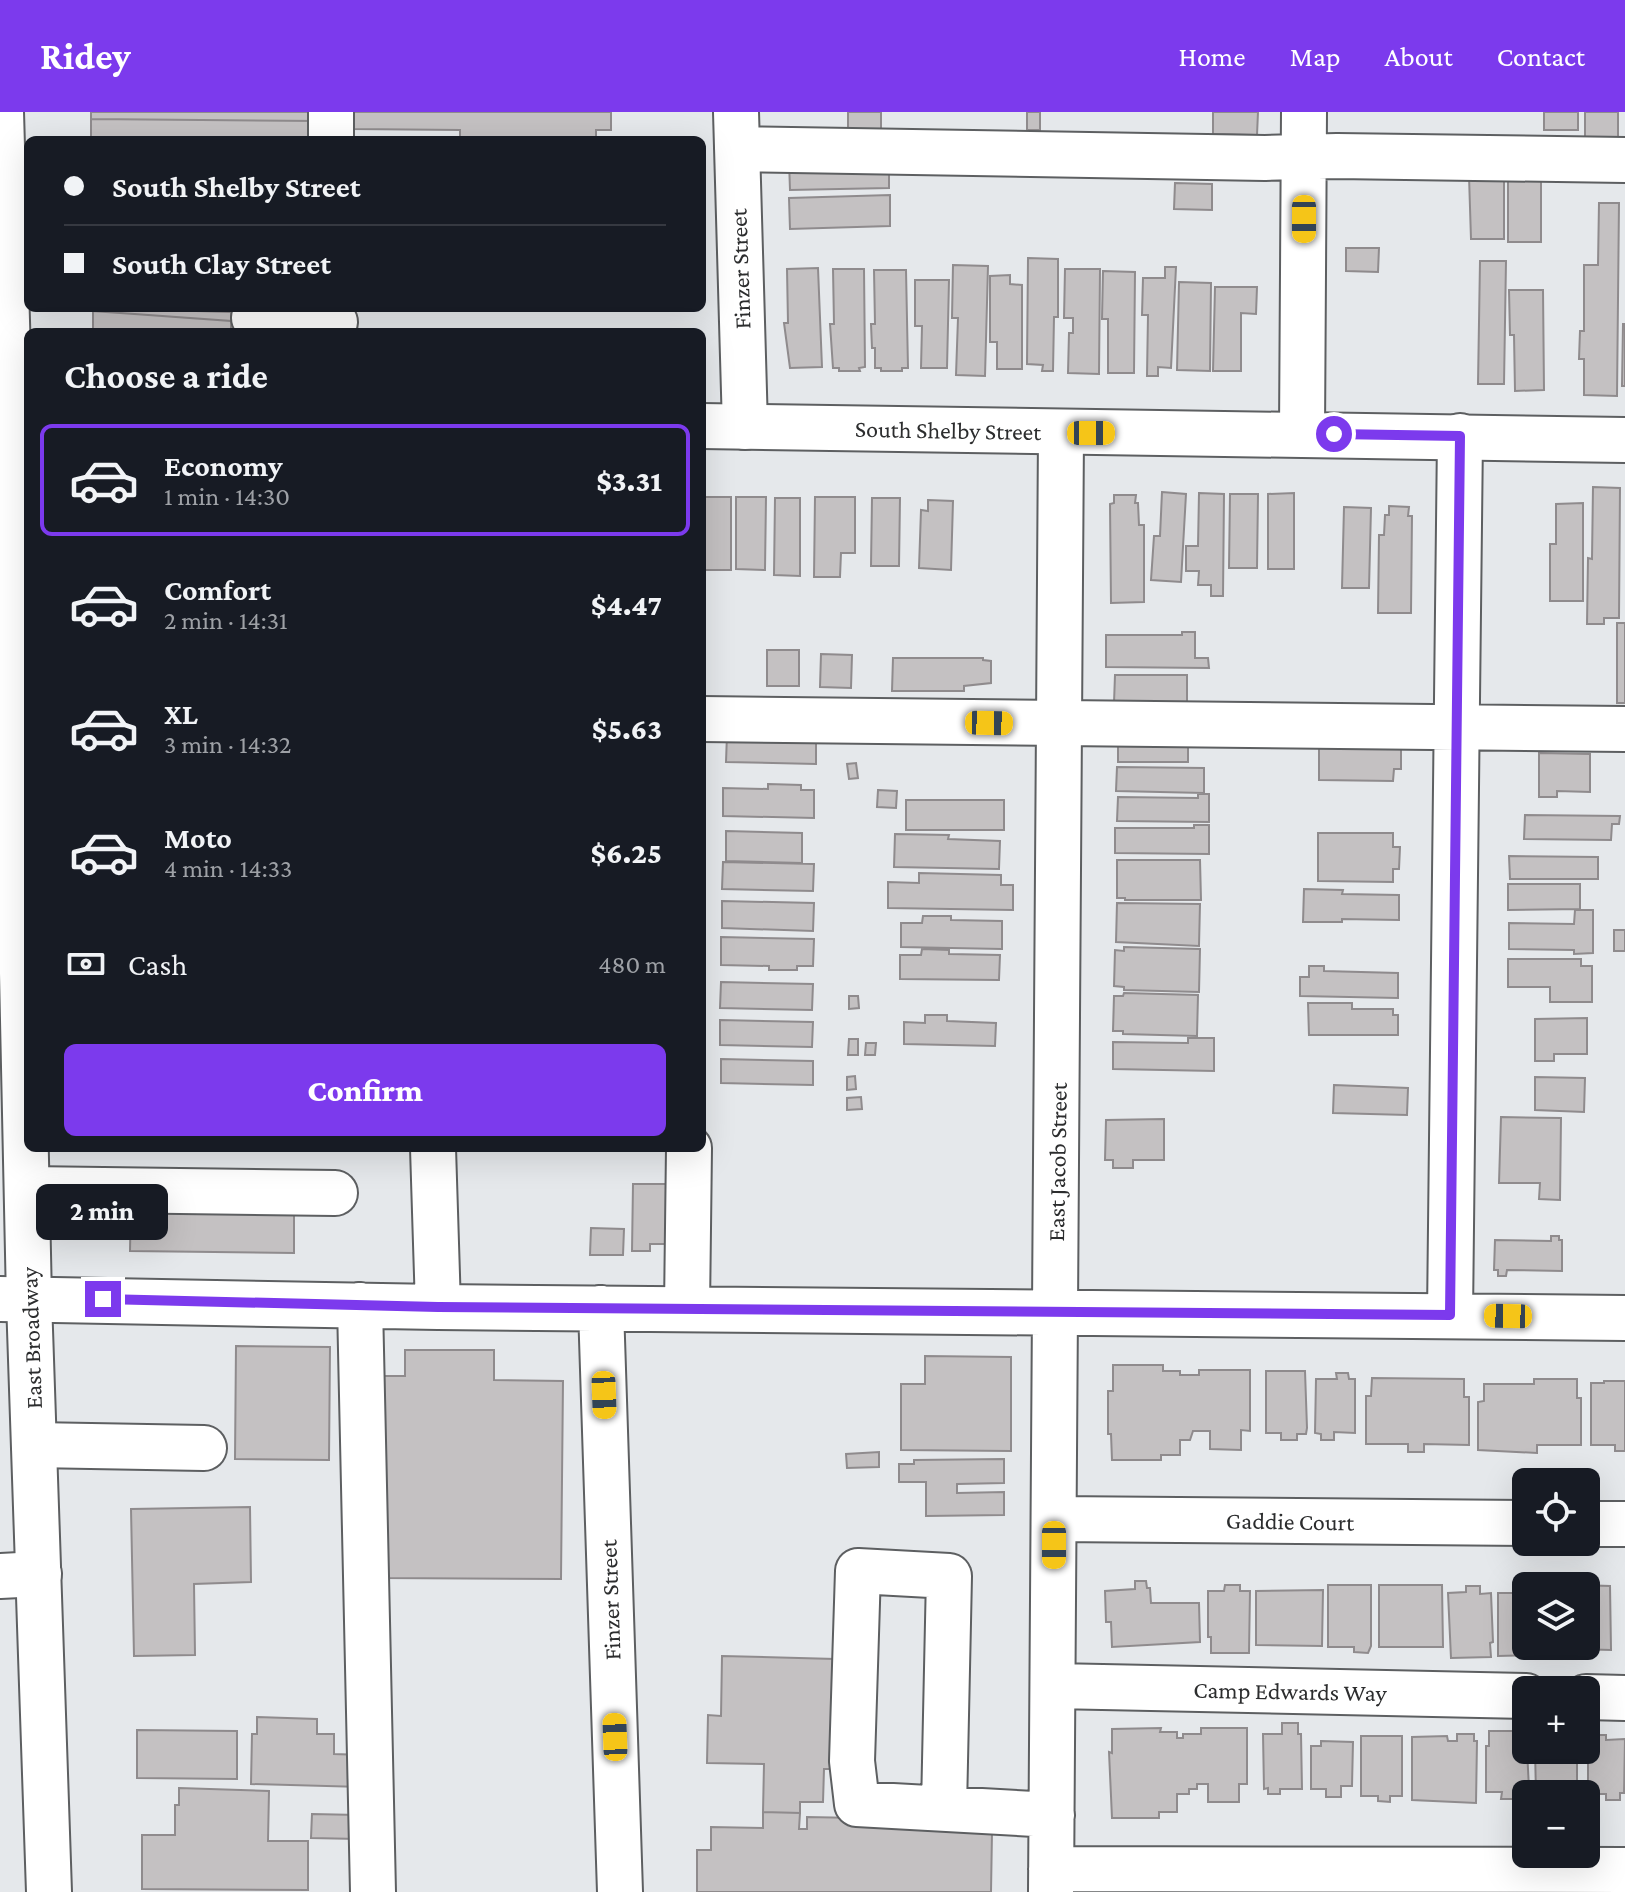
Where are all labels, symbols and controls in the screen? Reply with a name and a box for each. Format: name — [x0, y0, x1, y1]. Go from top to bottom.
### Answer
text: Ridey — [40, 35, 131, 77]
text: Home — [1179, 41, 1246, 72]
text: Map — [1290, 41, 1341, 72]
text: About — [1385, 41, 1453, 72]
text: Contact — [1497, 41, 1585, 72]
text: South Shelby Street — [112, 170, 361, 203]
car — [1292, 195, 1316, 243]
street label: Finzer Street — [724, 207, 756, 330]
text: South Clay Street — [112, 247, 331, 280]
text: Choose a ride — [64, 356, 268, 396]
street label: South Shelby Street — [855, 415, 1042, 445]
route start — [1316, 416, 1352, 452]
car — [1067, 421, 1115, 445]
icon: car — [68, 444, 140, 516]
text: Economy — [164, 449, 283, 482]
text: $3.31 — [596, 464, 662, 497]
text: 1 min · 14:30 — [164, 482, 290, 511]
icon: car — [68, 568, 140, 640]
text: Comfort — [164, 573, 271, 606]
text: $4.47 — [591, 588, 662, 621]
text: 2 min · 14:31 — [164, 606, 288, 635]
icon: car — [68, 692, 140, 764]
text: XL — [164, 697, 198, 730]
car — [965, 711, 1013, 735]
text: $5.63 — [592, 712, 662, 745]
text: 3 min · 14:32 — [164, 730, 291, 759]
icon: car — [68, 816, 140, 888]
text: Moto — [164, 821, 232, 854]
text: $6.25 — [590, 836, 662, 869]
text: 4 min · 14:33 — [164, 854, 292, 883]
icon: cash — [64, 942, 108, 986]
text: Cash — [128, 948, 187, 981]
text: 480 m — [598, 950, 666, 979]
button: Confirm — [64, 1044, 666, 1136]
street label: East Jacob Street — [1042, 1081, 1072, 1242]
callout: 2 min — [37, 1183, 169, 1239]
text: 2 min — [70, 1197, 134, 1226]
street label: East Broadway — [15, 1265, 47, 1410]
route end — [85, 1281, 121, 1317]
car — [1484, 1304, 1532, 1328]
car — [591, 1371, 617, 1419]
map controls — [1512, 1468, 1600, 1868]
button: locate — [1512, 1468, 1600, 1556]
street label: Gaddie Court — [1226, 1506, 1355, 1536]
car — [1042, 1521, 1066, 1569]
street label: Finzer Street — [594, 1538, 626, 1661]
button: layers — [1512, 1572, 1600, 1660]
street label: Camp Edwards Way — [1193, 1676, 1388, 1706]
button: + — [1512, 1676, 1600, 1764]
car — [602, 1713, 628, 1761]
button: − — [1512, 1780, 1600, 1868]

